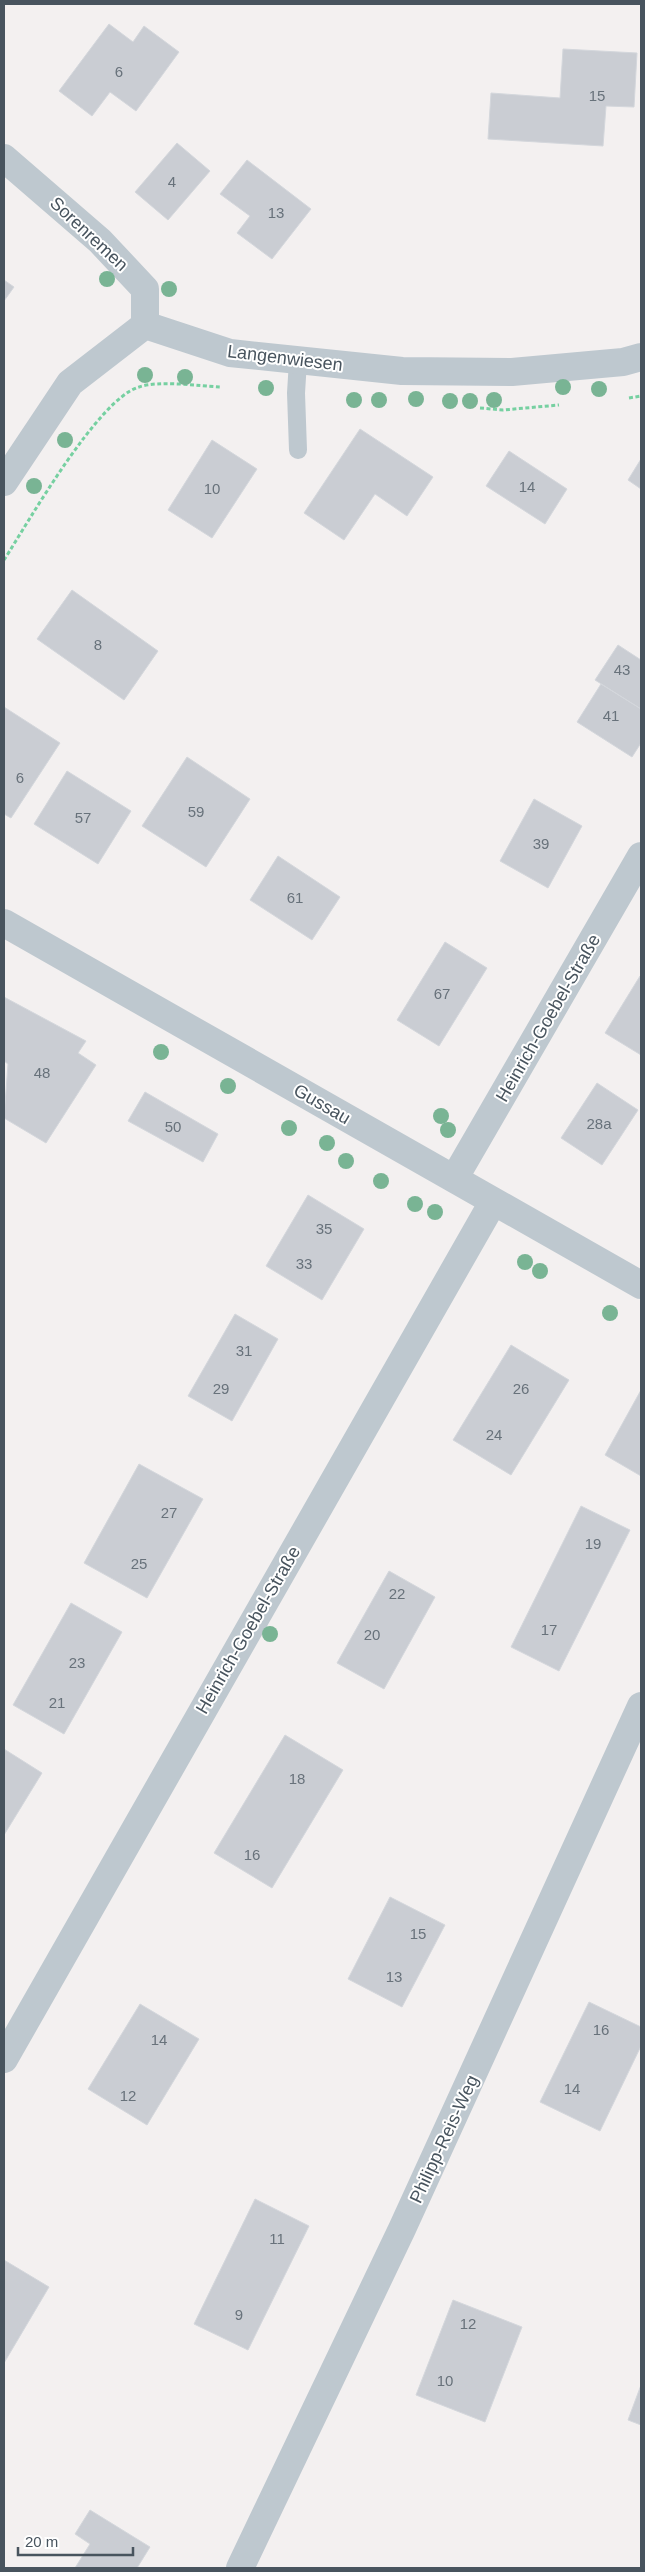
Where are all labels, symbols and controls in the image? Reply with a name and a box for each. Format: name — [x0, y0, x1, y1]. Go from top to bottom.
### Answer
house number: 6 — [115, 63, 123, 80]
house number: 15 — [589, 87, 605, 104]
house number: 4 — [168, 173, 176, 190]
street label: Sorenremen — [46, 193, 132, 275]
house number: 13 — [268, 204, 284, 221]
street label: Langenwiesen — [226, 341, 344, 375]
house number: 14 — [519, 478, 535, 495]
house number: 10 — [204, 480, 220, 497]
house number: 8 — [94, 636, 102, 653]
house number: 43 — [614, 661, 630, 678]
house number: 41 — [603, 707, 619, 724]
house number: 6 — [16, 769, 24, 786]
house number: 59 — [188, 803, 204, 820]
house number: 57 — [75, 809, 91, 826]
house number: 39 — [533, 835, 549, 852]
house number: 61 — [287, 889, 303, 906]
street label: Heinrich-Goebel-Straße — [492, 931, 604, 1105]
house number: 67 — [434, 985, 450, 1002]
house number: 48 — [34, 1064, 50, 1081]
street label: Gussau — [290, 1080, 354, 1128]
house number: 28a — [586, 1115, 612, 1132]
house number: 50 — [165, 1118, 181, 1135]
house number: 35 — [316, 1220, 332, 1237]
house number: 33 — [296, 1255, 312, 1272]
house number: 31 — [236, 1342, 252, 1359]
house number: 29 — [213, 1380, 229, 1397]
house number: 26 — [513, 1380, 529, 1397]
house number: 24 — [486, 1426, 502, 1443]
house number: 27 — [161, 1504, 177, 1521]
house number: 19 — [585, 1535, 601, 1552]
street label: Heinrich-Goebel-Straße — [192, 1543, 304, 1717]
house number: 25 — [131, 1555, 147, 1572]
house number: 22 — [389, 1585, 405, 1602]
house number: 17 — [541, 1621, 557, 1638]
house number: 20 — [364, 1626, 380, 1643]
house number: 23 — [69, 1654, 85, 1671]
house number: 21 — [49, 1694, 65, 1711]
house number: 18 — [289, 1770, 305, 1787]
house number: 16 — [244, 1846, 260, 1863]
house number: 15 — [410, 1925, 426, 1942]
house number: 13 — [386, 1968, 402, 1985]
house number: 16 — [593, 2021, 609, 2038]
house number: 14 — [151, 2031, 167, 2048]
street label: Philipp-Reis-Weg — [406, 2072, 482, 2206]
house number: 14 — [564, 2080, 580, 2097]
house number: 12 — [120, 2087, 136, 2104]
house number: 11 — [269, 2230, 285, 2247]
house number: 9 — [235, 2306, 243, 2323]
house number: 12 — [460, 2315, 476, 2332]
house number: 10 — [437, 2372, 453, 2389]
scale bar — [18, 2524, 132, 2556]
text: 20 m — [25, 2533, 58, 2550]

